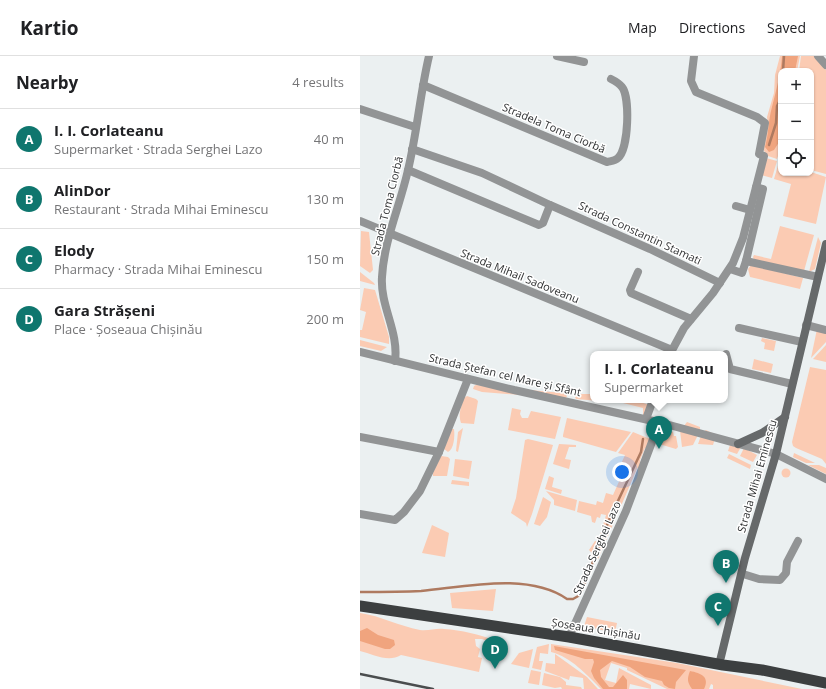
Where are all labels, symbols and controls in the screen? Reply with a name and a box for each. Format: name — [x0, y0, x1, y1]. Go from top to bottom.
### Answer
text: Kartio — [20, 15, 79, 41]
text: Map — [628, 18, 657, 37]
text: Directions — [679, 18, 745, 37]
text: Saved — [767, 18, 806, 37]
map controls — [778, 68, 814, 176]
button: + — [778, 68, 814, 104]
text: Nearby — [16, 71, 78, 94]
text: 4 results — [292, 73, 344, 91]
street label: Stradela Toma Ciorbă — [500, 99, 608, 156]
button: − — [778, 104, 814, 140]
text: I. I. Corlateanu — [54, 120, 164, 140]
text: A — [25, 130, 33, 148]
text: 40 m — [314, 130, 344, 148]
text: Supermarket · Strada Serghei Lazo — [54, 140, 263, 158]
button: locate — [778, 140, 814, 176]
street label: Strada Toma Ciorbă — [367, 155, 406, 257]
text: AlinDor — [54, 180, 111, 200]
text: B — [25, 190, 33, 208]
text: 130 m — [306, 190, 344, 208]
street label: Strada Constantin Stamati — [576, 197, 704, 268]
text: Restaurant · Strada Mihai Eminescu — [54, 200, 269, 218]
text: Elody — [54, 240, 94, 260]
street label: Strada Mihail Sadoveanu — [459, 245, 582, 306]
text: C — [25, 250, 33, 268]
text: 150 m — [306, 250, 344, 268]
text: Pharmacy · Strada Mihai Eminescu — [54, 260, 262, 278]
text: Gara Strășeni — [54, 300, 155, 320]
text: D — [24, 310, 34, 328]
text: 200 m — [306, 310, 344, 328]
text: Place · Șoseaua Chișinău — [54, 320, 202, 338]
street label: Strada Ștefan cel Mare și Sfânt — [428, 350, 583, 399]
popup — [590, 351, 728, 403]
text: I. I. Corlateanu — [604, 358, 714, 378]
text: Supermarket — [604, 378, 683, 396]
pin: A — [646, 416, 672, 449]
street label: Strada Mihai Eminescu — [733, 418, 780, 534]
your location — [612, 462, 632, 482]
street label: Strada Serghei Lazo — [569, 498, 624, 597]
pin: B — [713, 550, 739, 583]
pin: C — [705, 593, 731, 626]
street label: Șoseaua Chișinău — [550, 614, 642, 643]
pin: D — [482, 636, 508, 669]

